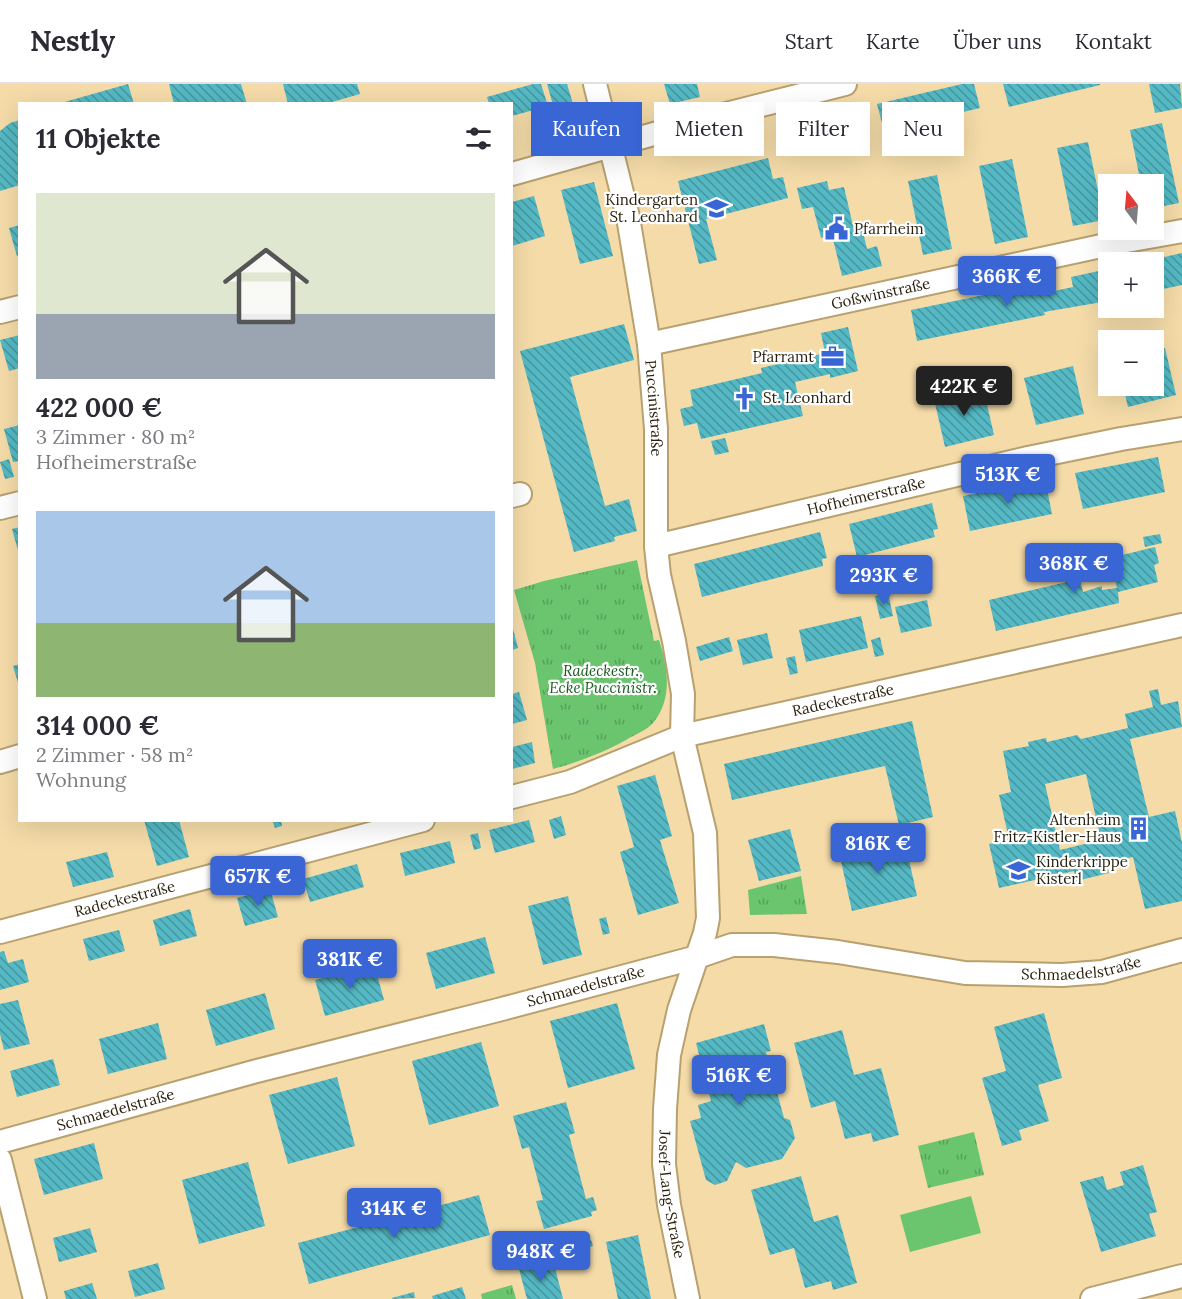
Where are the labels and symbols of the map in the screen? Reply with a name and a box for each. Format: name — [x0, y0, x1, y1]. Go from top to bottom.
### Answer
north arrow — [1098, 174, 1164, 240]
place label: Kindergarten St. Leonhard — [605, 190, 698, 226]
school or university icon: Kindergarten St. Leonhard — [703, 196, 729, 222]
public building icon: Pfarrheim — [823, 216, 849, 242]
place label: Pfarrheim — [854, 219, 924, 238]
pin: 366K € — [958, 256, 1056, 307]
street label: Goßwinstraße — [829, 273, 932, 313]
office icon: Pfarramt — [819, 344, 845, 370]
place label: Pfarramt — [752, 347, 814, 366]
street label: Puccinistraße — [641, 359, 666, 456]
pin: 422K € — [915, 366, 1013, 417]
church icon: St. Leonhard — [732, 385, 758, 411]
place label: St. Leonhard — [763, 388, 852, 407]
pin: 513K € — [959, 454, 1057, 505]
street label: Hofheimerstraße — [805, 473, 927, 519]
pin: 368K € — [1025, 543, 1123, 594]
pin: 293K € — [835, 555, 933, 606]
park label: Radeckestr., Ecke Puccinistr. — [549, 661, 657, 697]
street label: Radeckestraße — [790, 679, 896, 720]
place label: Altenheim Fritz-Kistler-Haus — [994, 810, 1121, 846]
building icon: Altenheim Fritz-Kistler-Haus — [1126, 816, 1152, 842]
pin: 816K € — [829, 823, 927, 874]
place label: Kinderkrippe Kisterl — [1036, 852, 1128, 888]
pin: 657K € — [209, 856, 307, 907]
school or university icon: Kinderkrippe Kisterl — [1005, 858, 1031, 884]
street label: Radeckestraße — [72, 876, 177, 921]
pin: 381K € — [301, 939, 399, 990]
street label: Schmaedelstraße — [1021, 952, 1143, 984]
street label: Schmaedelstraße — [525, 961, 647, 1011]
pin: 516K € — [690, 1055, 788, 1106]
street label: Schmaedelstraße — [55, 1084, 176, 1135]
street label: Josef-Lang-Straße — [655, 1129, 690, 1260]
pin: 314K € — [345, 1188, 443, 1239]
pin: 948K € — [492, 1231, 590, 1282]

